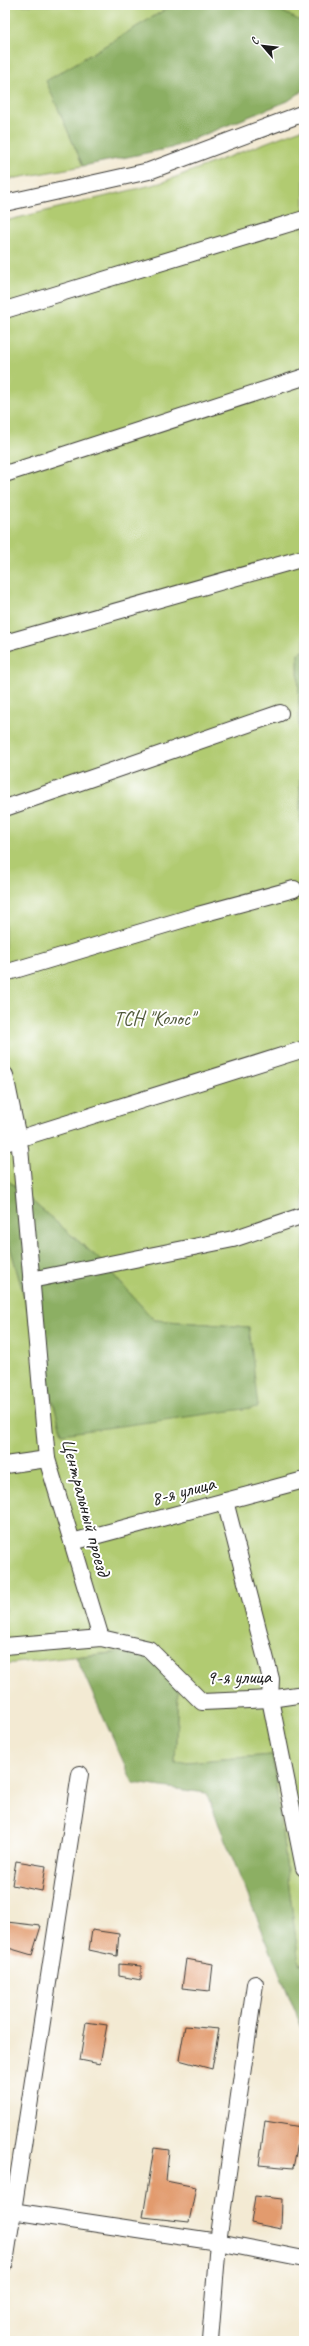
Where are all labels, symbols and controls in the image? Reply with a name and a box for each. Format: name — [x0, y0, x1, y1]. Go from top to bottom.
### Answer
north arrow — [243, 26, 283, 66]
text: С — [247, 34, 262, 47]
park label: ТСН "Колос" — [114, 1006, 199, 1031]
street label: Центральный проезд — [56, 1435, 117, 1581]
street label: 8-я улица — [148, 1470, 219, 1511]
street label: 9-я улица — [206, 1664, 273, 1690]

